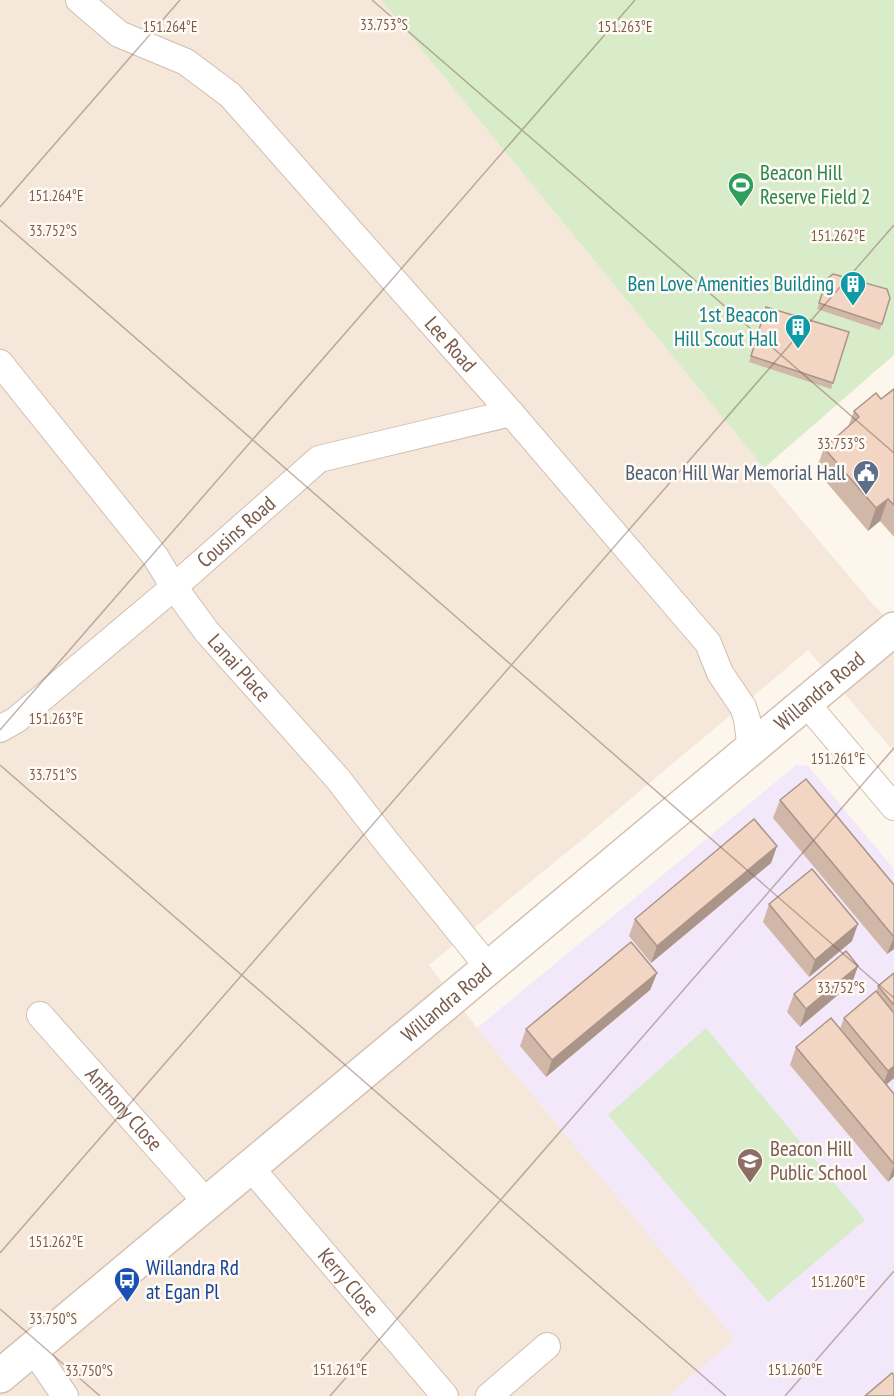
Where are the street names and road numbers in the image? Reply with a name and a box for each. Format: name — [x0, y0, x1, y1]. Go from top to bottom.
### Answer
street label: Lee Road — [419, 311, 483, 378]
street label: Cousins Road — [191, 490, 281, 573]
street label: Lanai Place — [202, 628, 277, 707]
street label: Willandra Road — [768, 645, 870, 736]
street label: Willandra Road — [396, 957, 497, 1048]
street label: Anthony Close — [80, 1061, 169, 1157]
street label: Kerry Close — [312, 1242, 385, 1321]

